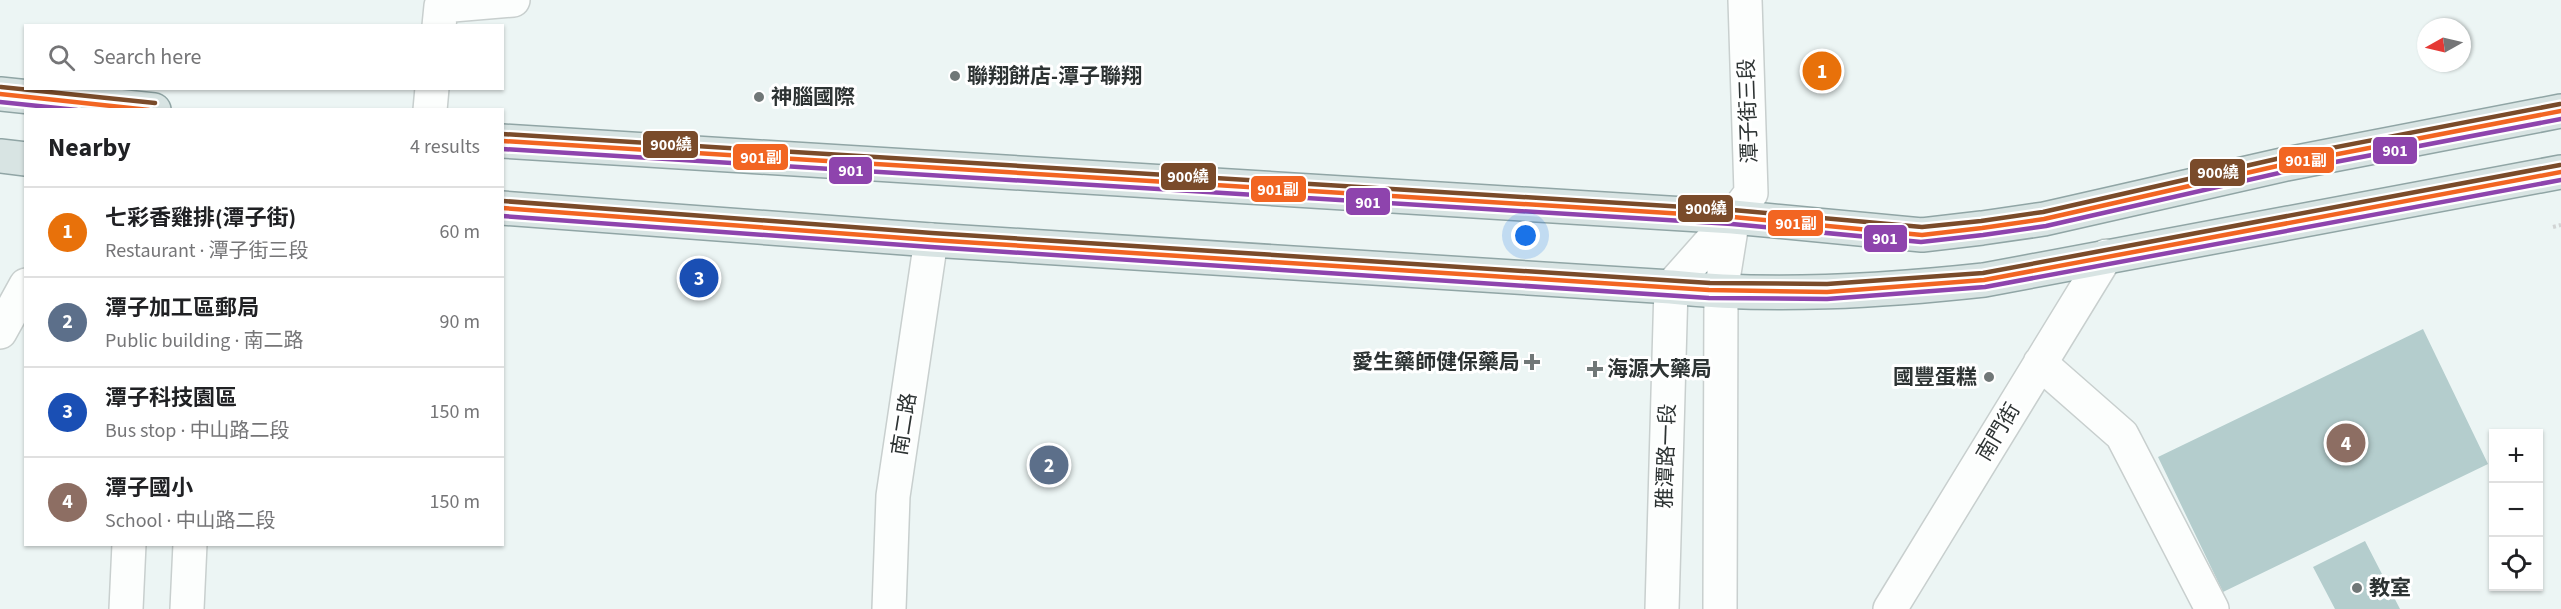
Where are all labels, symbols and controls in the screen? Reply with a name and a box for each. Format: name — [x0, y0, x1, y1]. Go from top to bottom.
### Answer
north arrow — [2417, 18, 2471, 72]
search box — [24, 24, 504, 90]
icon: search — [45, 41, 78, 74]
text: Search here — [93, 41, 201, 73]
pin: 1 — [1802, 48, 1842, 94]
street label: 潭子街三段 — [1731, 58, 1765, 164]
place label: 聯翔餅店-潭子聯翔 — [967, 61, 1142, 91]
marker: 聯翔餅店-潭子聯翔 — [948, 69, 962, 83]
place label: 神腦國際 — [771, 82, 855, 112]
marker: 神腦國際 — [752, 90, 766, 104]
text: Nearby — [48, 129, 131, 166]
line badge: 900繞 — [642, 130, 699, 159]
text: 4 results — [410, 133, 480, 161]
text: 900繞 — [650, 134, 692, 156]
line badge: 901 — [2372, 136, 2418, 165]
text: 901 — [2382, 140, 2408, 162]
line badge: 901副 — [732, 143, 789, 171]
line badge: 901副 — [2278, 146, 2335, 174]
text: 901副 — [740, 147, 782, 169]
text: 901副 — [2285, 150, 2327, 172]
line badge: 901 — [828, 156, 873, 185]
line badge: 900繞 — [2189, 158, 2246, 187]
text: 901 — [838, 160, 864, 182]
line badge: 900繞 — [1160, 162, 1217, 191]
text: 900繞 — [2197, 162, 2239, 184]
text: 900繞 — [1167, 166, 1209, 188]
line badge: 901副 — [1250, 175, 1307, 203]
text: 901副 — [1257, 179, 1299, 201]
line badge: 901 — [1345, 187, 1391, 216]
text: 901 — [1355, 192, 1381, 214]
line badge: 900繞 — [1677, 194, 1734, 223]
text: 900繞 — [1685, 198, 1727, 220]
text: 七彩香雞排(潭子街) — [105, 202, 296, 234]
line badge: 901副 — [1767, 209, 1824, 237]
text: 901副 — [1775, 213, 1817, 235]
text: 1 — [62, 218, 73, 246]
text: 60 m — [440, 218, 480, 246]
your location — [1511, 221, 1540, 250]
line badge: 901 — [1863, 224, 1908, 253]
text: 901 — [1872, 228, 1898, 250]
text: Restaurant · 潭子街三段 — [105, 237, 309, 265]
pin: 3 — [680, 256, 718, 300]
text: 潭子加工區郵局 — [105, 292, 259, 324]
text: 2 — [62, 308, 73, 336]
text: 90 m — [440, 308, 480, 336]
text: Public building · 南二路 — [105, 327, 303, 355]
place label: 愛生藥師健保藥局 — [1352, 347, 1520, 377]
place label: 海源大藥局 — [1607, 354, 1712, 384]
marker: 愛生藥師健保藥局 — [1525, 355, 1539, 369]
marker: 海源大藥局 — [1588, 362, 1602, 376]
place label: 國豐蛋糕 — [1893, 362, 1977, 392]
marker: 國豐蛋糕 — [1982, 370, 1996, 384]
text: 潭子科技園區 — [105, 382, 237, 414]
street label: 南二路 — [884, 391, 924, 457]
street label: 南門街 — [1969, 397, 2027, 467]
text: 3 — [62, 398, 73, 426]
text: 150 m — [430, 398, 480, 426]
street label: 雅潭路一段 — [1649, 403, 1683, 509]
text: Bus stop · 中山路二段 — [105, 417, 289, 445]
pin: 4 — [2326, 420, 2366, 466]
map controls — [2489, 429, 2543, 591]
button: + — [2489, 429, 2543, 483]
pin: 2 — [1030, 442, 1068, 488]
text: 潭子國小 — [105, 472, 193, 504]
button: − — [2489, 483, 2543, 537]
text: 4 — [62, 488, 73, 516]
text: 150 m — [430, 488, 480, 516]
text: School · 中山路二段 — [105, 507, 275, 535]
button: locate — [2489, 537, 2543, 591]
place label: 教室 — [2369, 573, 2411, 603]
marker: 教室 — [2350, 581, 2364, 595]

